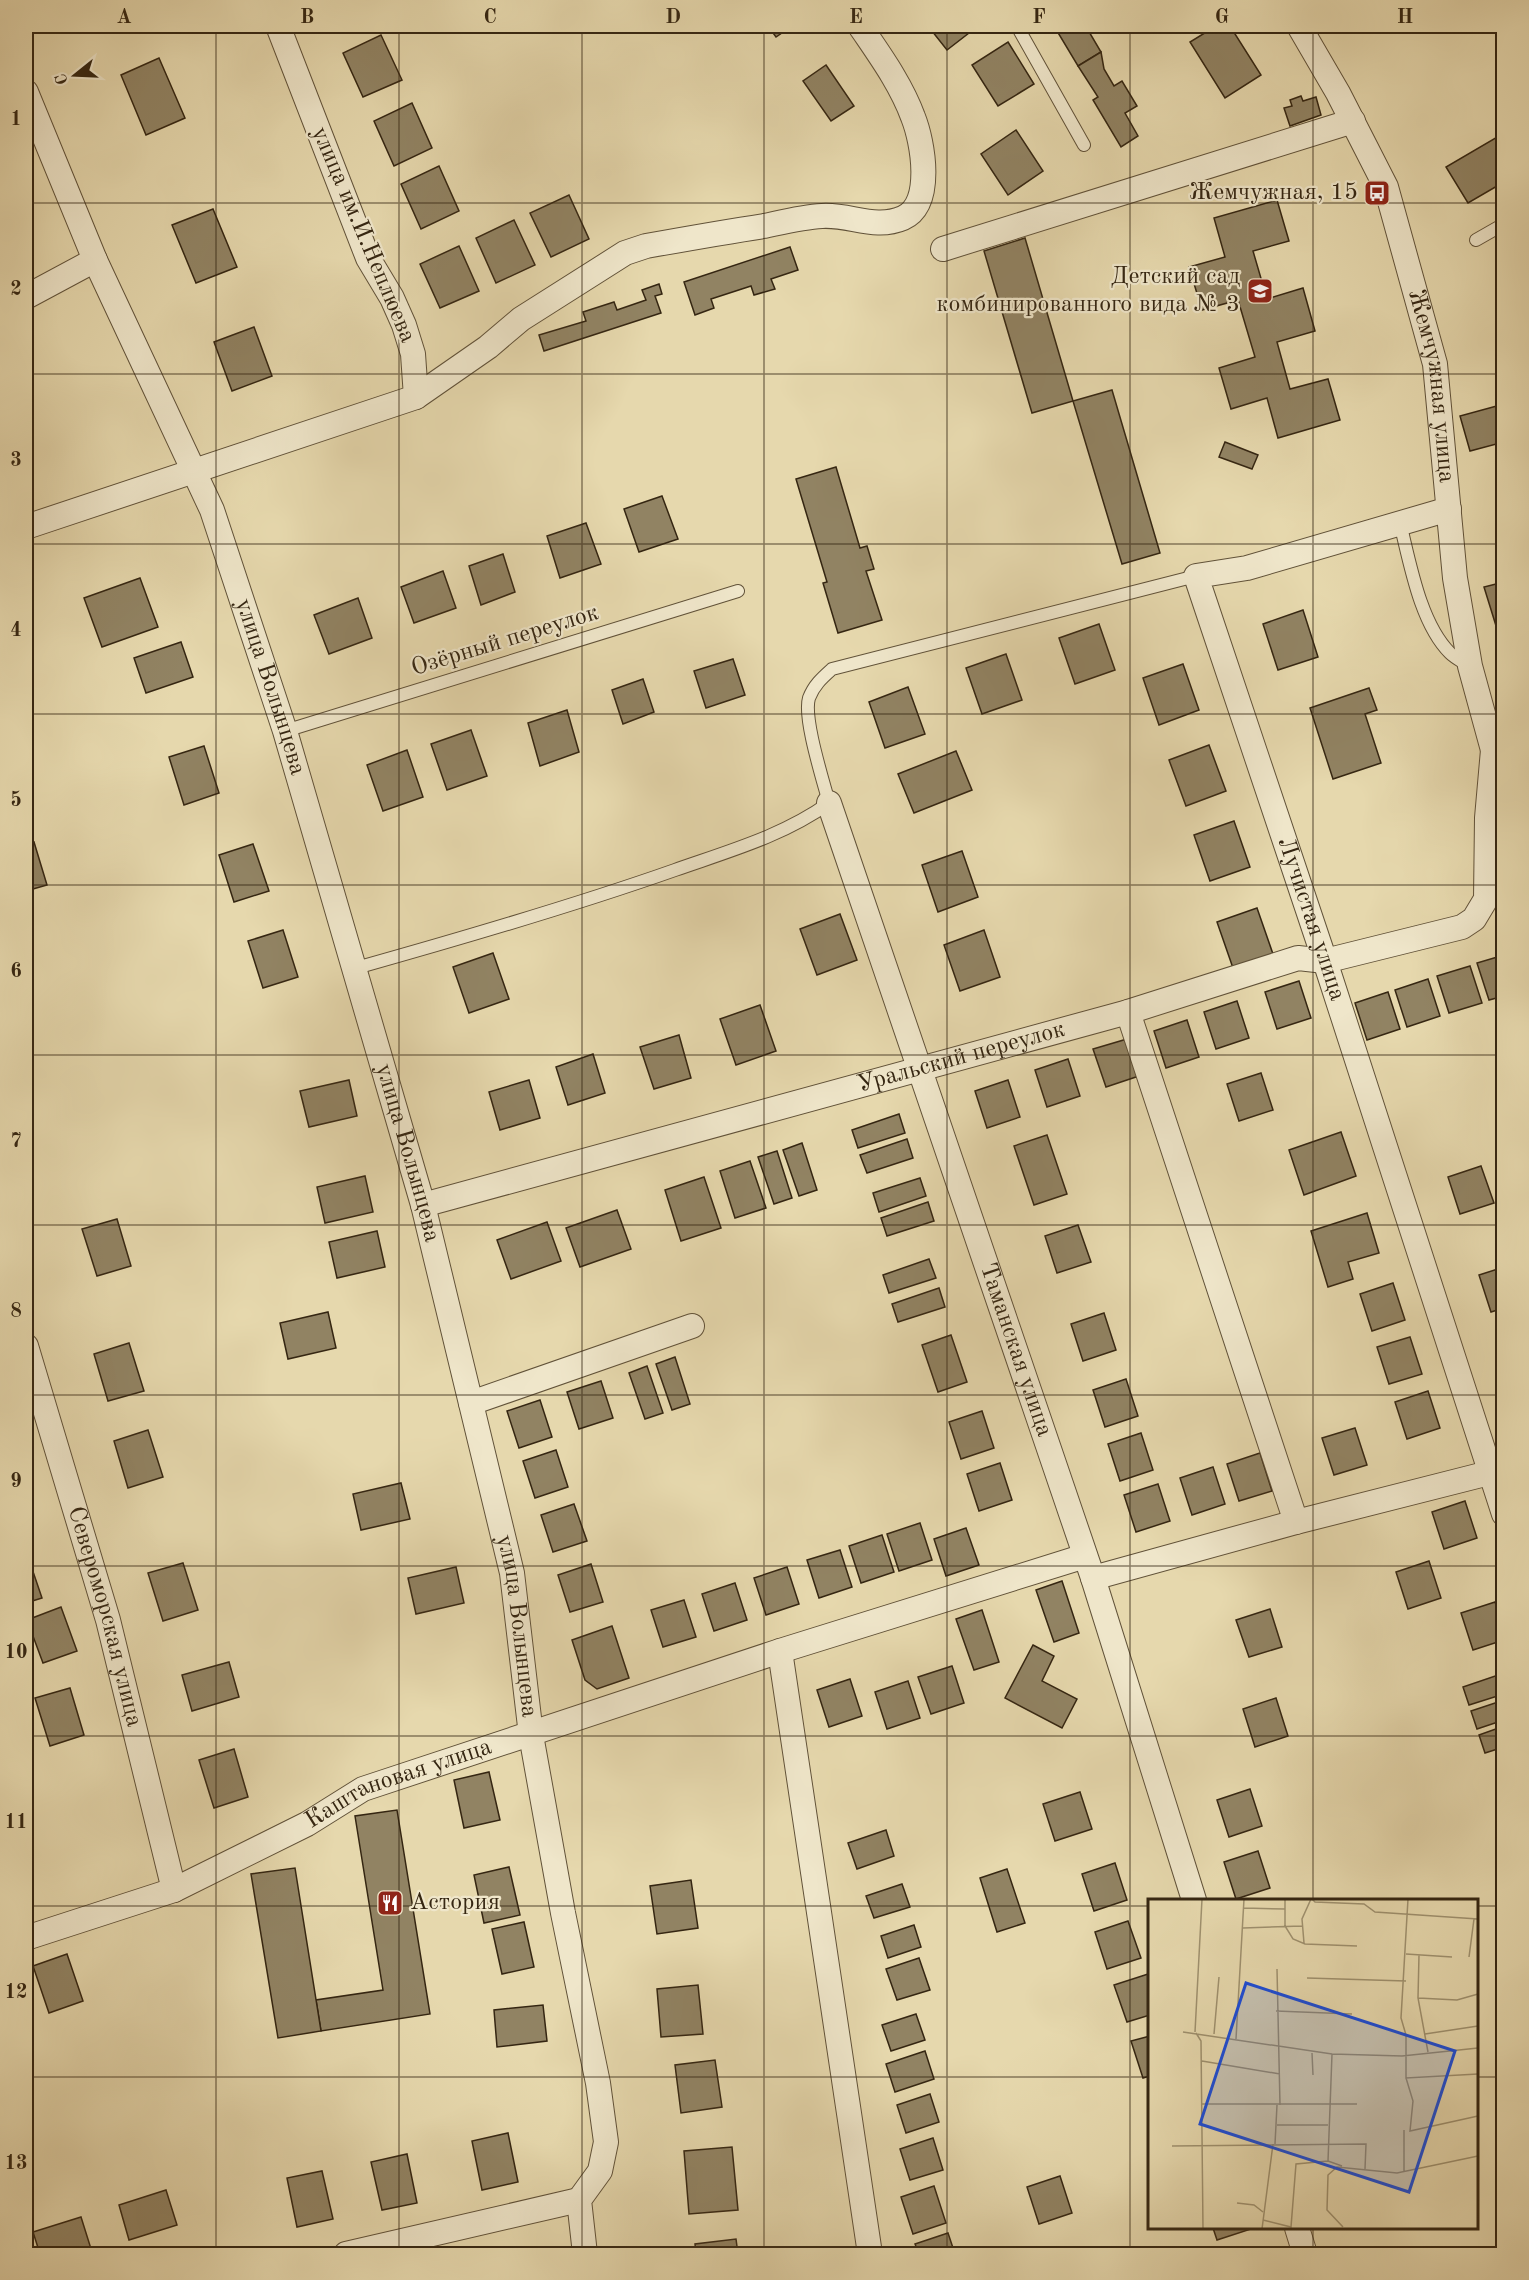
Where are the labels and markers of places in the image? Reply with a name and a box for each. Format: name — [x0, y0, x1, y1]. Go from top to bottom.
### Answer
bus stop icon: Жемчужная, 15 — [1362, 178, 1392, 208]
place label: Жемчужная, 15 — [1189, 181, 1358, 205]
place label: Детский сад комбинированного вида № 3 — [937, 265, 1240, 317]
school or university icon: Детский сад комбинированного вида № 3 — [1245, 276, 1275, 306]
restaurant icon: Астория — [375, 1888, 405, 1918]
place label: Астория — [410, 1891, 500, 1915]

